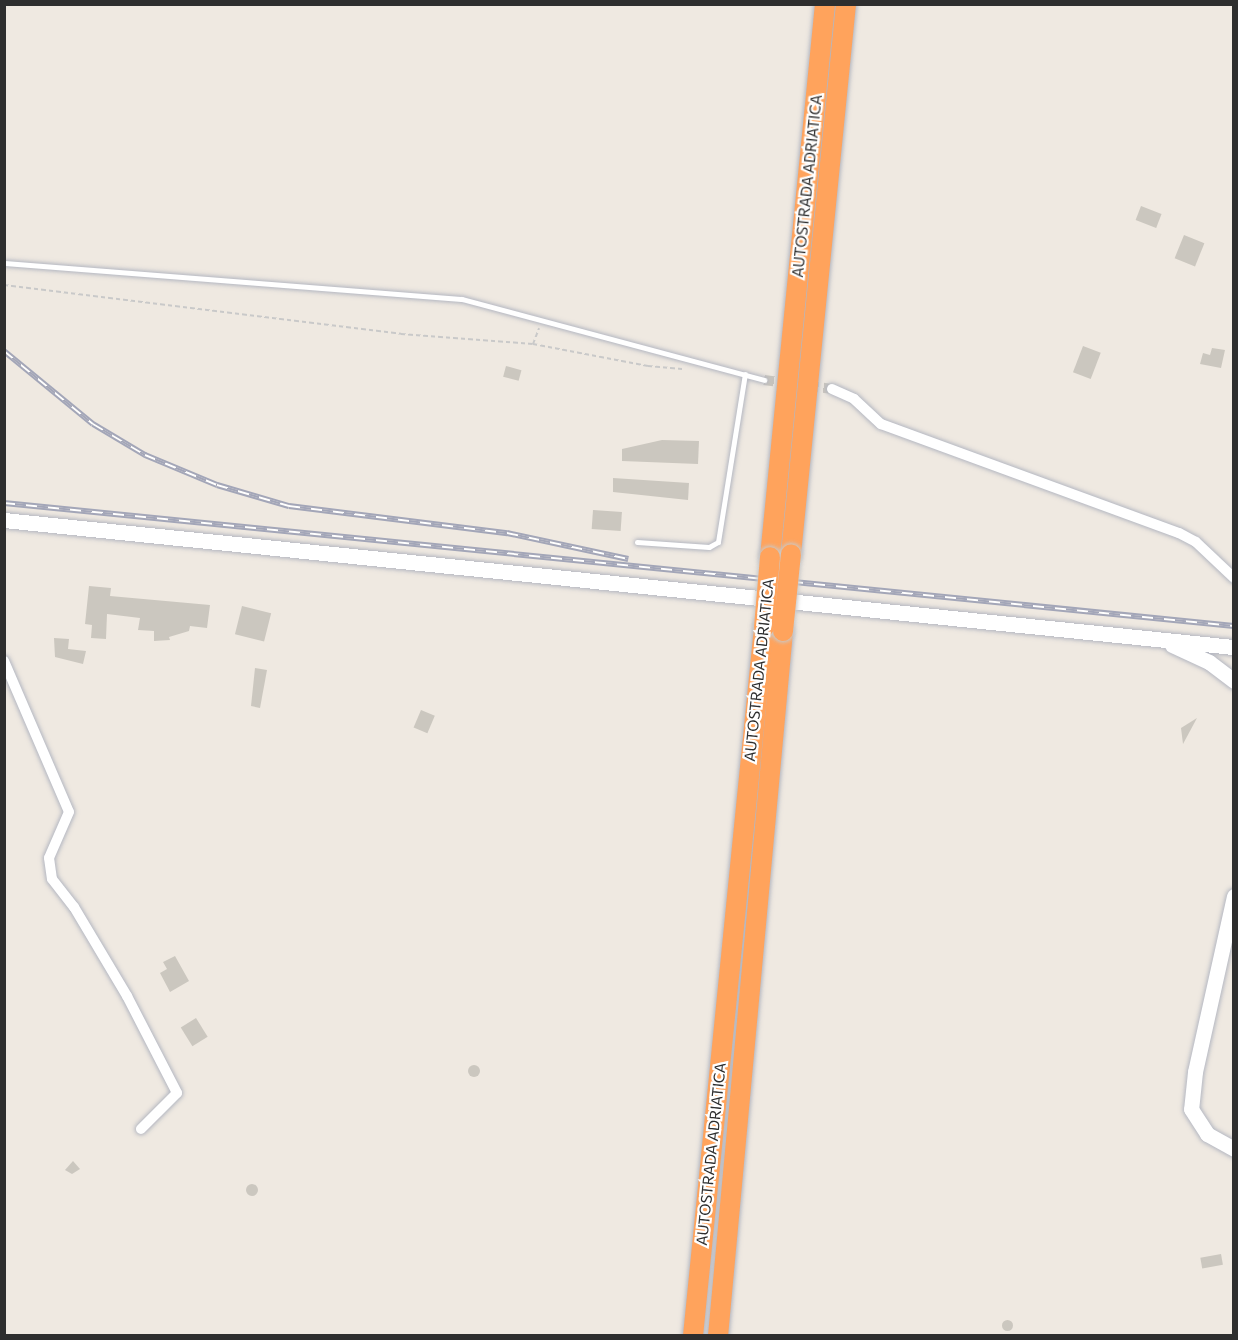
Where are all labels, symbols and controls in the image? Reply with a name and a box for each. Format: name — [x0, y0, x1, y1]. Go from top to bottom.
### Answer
street label: AUTOSTRADA ADRIATICA — [788, 94, 826, 278]
street label: AUTOSTRADA ADRIATICA — [740, 578, 778, 762]
street label: AUTOSTRADA ADRIATICA — [692, 1062, 730, 1246]

